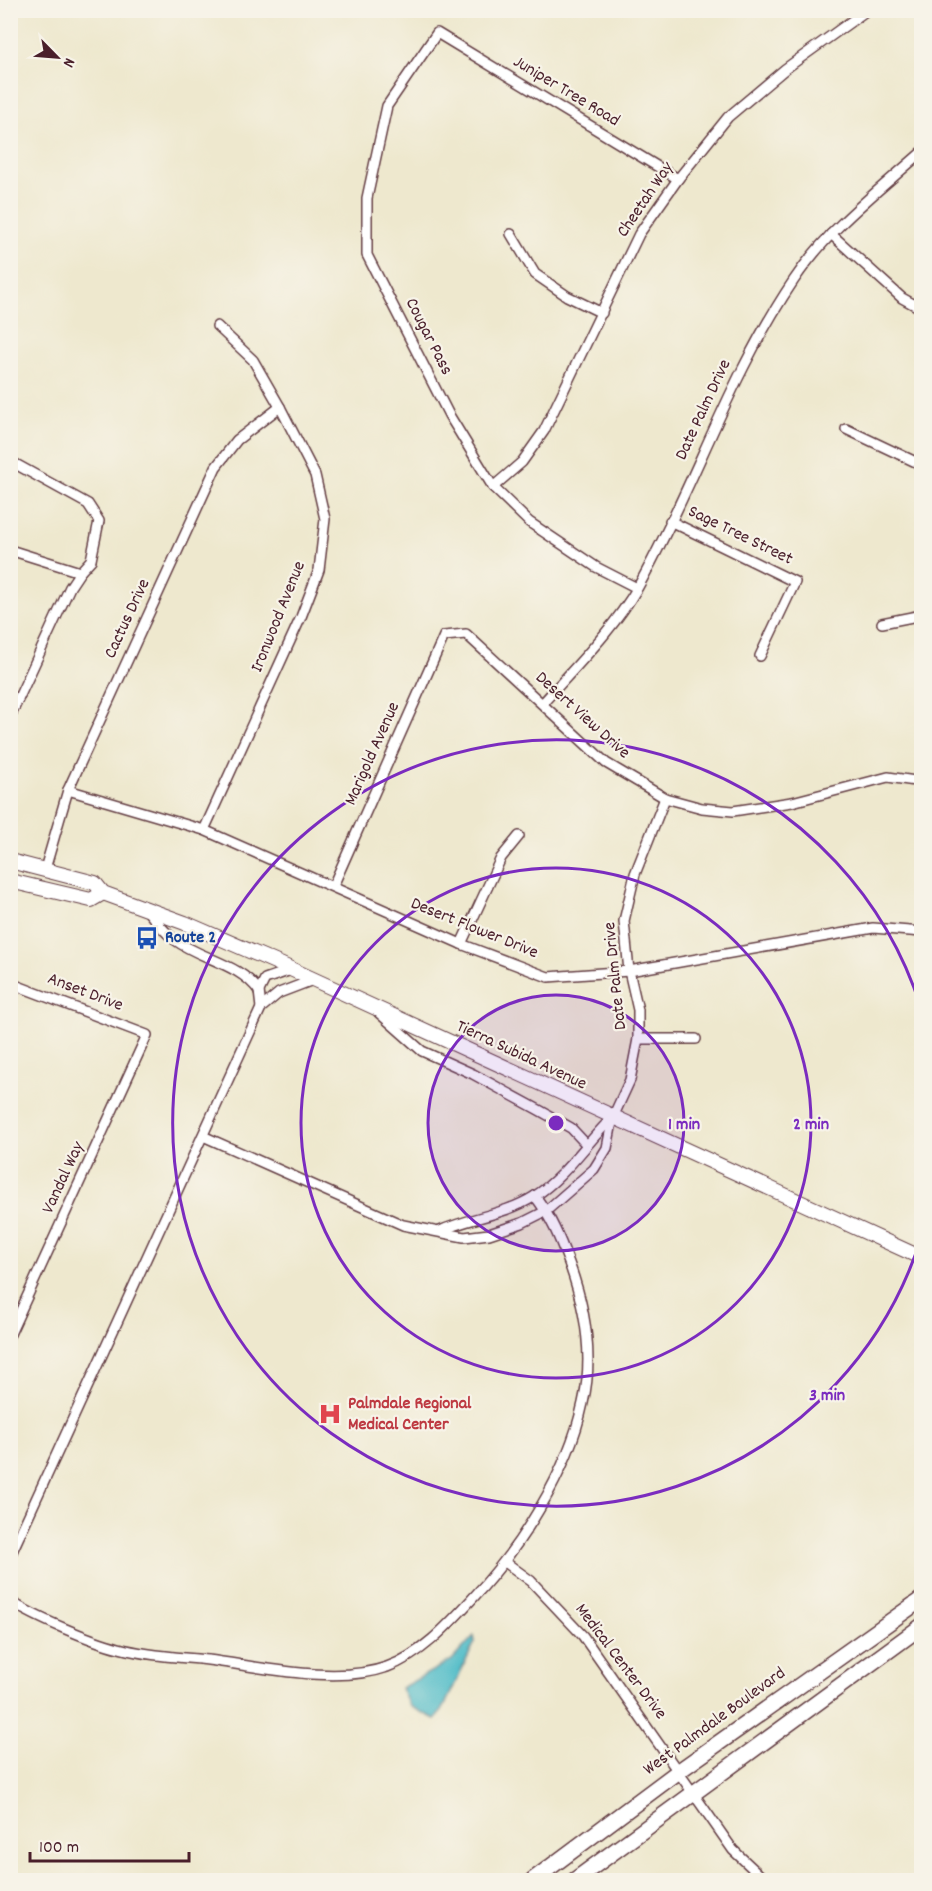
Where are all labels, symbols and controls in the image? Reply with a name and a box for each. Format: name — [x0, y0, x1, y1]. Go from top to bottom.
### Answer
north arrow — [27, 27, 87, 87]
street label: Juniper Tree Road — [508, 50, 624, 134]
text: N — [56, 54, 80, 71]
street label: Cheetah Way — [611, 157, 681, 243]
street label: Cougar Pass — [398, 294, 458, 380]
street label: Date Palm Drive — [670, 355, 738, 464]
street label: Sage Tree Street — [683, 500, 797, 572]
street label: Ironwood Avenue — [245, 558, 313, 676]
street label: Cactus Drive — [99, 575, 157, 663]
street label: Desert View Drive — [529, 666, 635, 766]
street label: Marigold Avenue — [339, 698, 407, 810]
street label: Desert Flower Drive — [407, 892, 542, 966]
street label: Date Palm Drive — [598, 921, 634, 1031]
bus stop icon: Route 2 — [134, 925, 160, 951]
place label: Route 2 — [165, 926, 216, 951]
street label: Anset Drive — [44, 967, 126, 1019]
street label: Tierra Subida Avenue — [452, 1015, 590, 1097]
centre of rings — [546, 1113, 566, 1133]
text: 1 min — [668, 1113, 700, 1138]
text: 2 min — [793, 1113, 829, 1138]
street label: Vandal Way — [36, 1137, 92, 1218]
text: 3 min — [809, 1384, 845, 1409]
place label: Palmdale Regional Medical Center — [348, 1392, 472, 1438]
hospital icon: Palmdale Regional Medical Center — [317, 1401, 343, 1427]
street label: Medical Center Drive — [568, 1599, 672, 1725]
street label: West Palmdale Boulevard — [639, 1662, 791, 1782]
scale bar — [30, 1825, 189, 1863]
text: 100 m — [39, 1836, 79, 1861]

